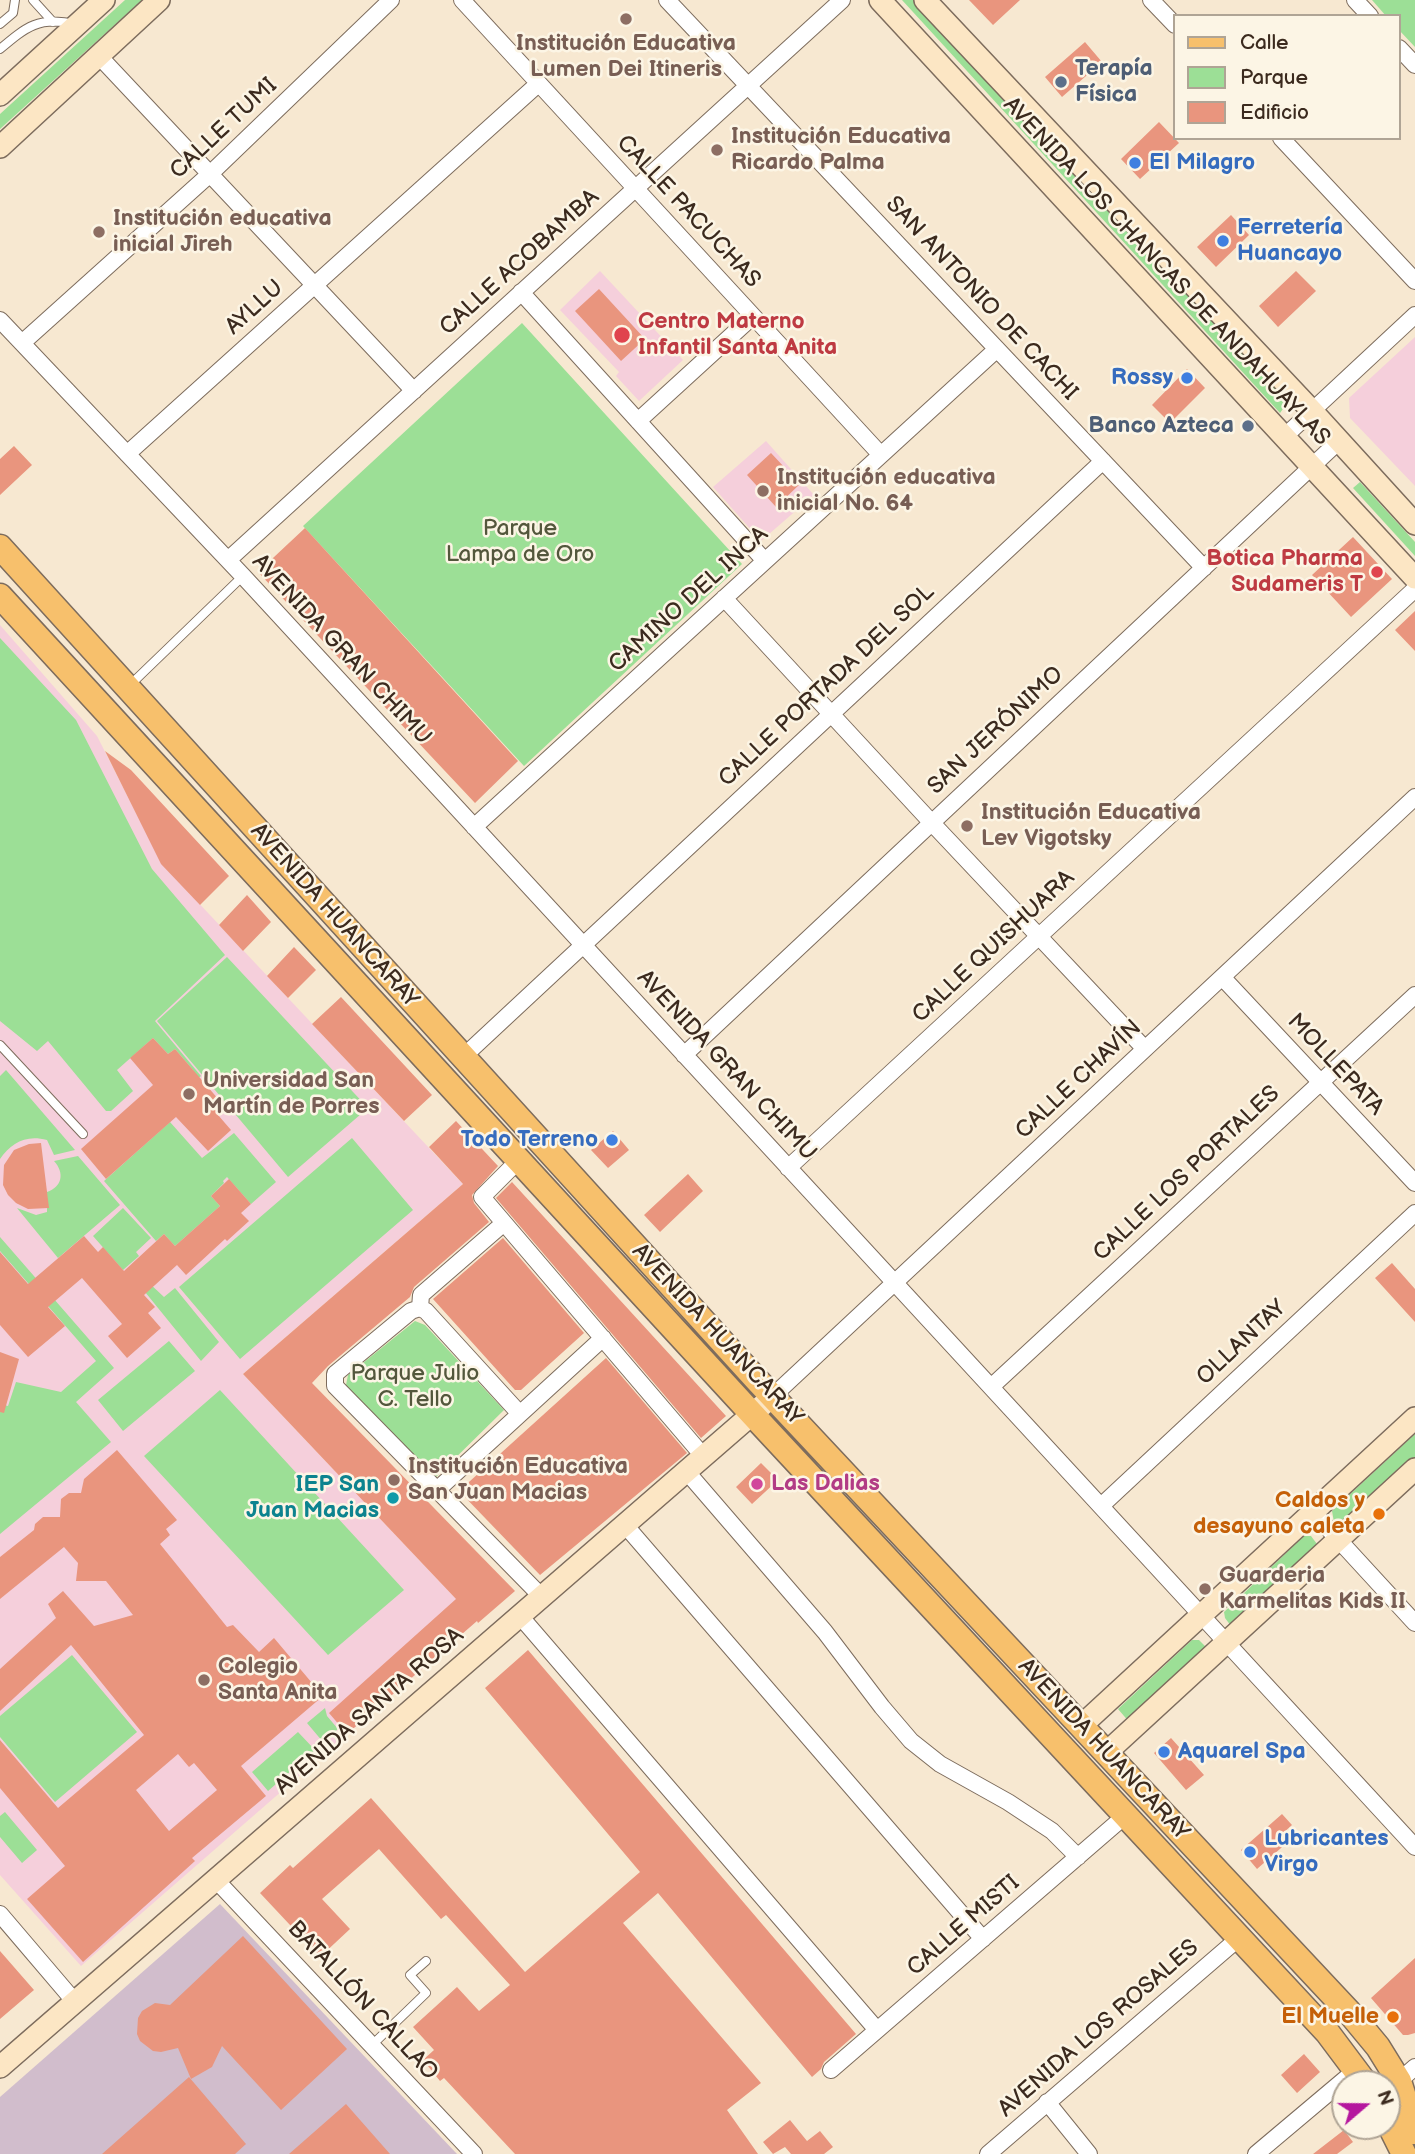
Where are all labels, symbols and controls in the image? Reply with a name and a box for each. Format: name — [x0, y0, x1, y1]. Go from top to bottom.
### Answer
marker: Institución Educativa Lumen Dei Itineris — [618, 11, 634, 27]
legend — [1174, 14, 1401, 140]
place label: Institución Educativa Lumen Dei Itineris — [516, 30, 736, 84]
text: Calle — [1240, 30, 1289, 55]
place label: Terapía Física — [1075, 55, 1153, 109]
text: Parque — [1240, 65, 1308, 90]
street label: CALLE TUMI — [165, 73, 283, 185]
marker: Terapía Física — [1053, 74, 1069, 90]
street label: AVENIDA LOS CHANCAS DE ANDAHUAYLAS — [997, 92, 1335, 452]
text: Edificio — [1240, 100, 1309, 125]
place label: Institución Educativa Ricardo Palma — [731, 123, 951, 177]
street label: CALLE PACUCHAS — [610, 130, 766, 294]
marker: Institución Educativa Ricardo Palma — [709, 142, 725, 158]
place label: El Milagro — [1149, 149, 1255, 177]
marker: El Milagro — [1127, 155, 1143, 171]
street label: CALLE ACOBAMBA — [435, 184, 605, 342]
street label: SAN ANTONIO DE CACHI — [879, 191, 1083, 407]
place label: Institución educativa inicial Jireh — [113, 205, 332, 259]
place label: Ferretería Huancayo — [1237, 214, 1343, 268]
marker: Institución educativa inicial Jireh — [91, 224, 107, 240]
marker: Ferretería Huancayo — [1215, 233, 1231, 249]
street label: AYLLU — [220, 275, 290, 341]
place label: Centro Materno Infantil Santa Anita — [638, 308, 837, 362]
marker: Centro Materno Infantil Santa Anita — [612, 325, 632, 345]
place label: Rossy — [1111, 364, 1173, 392]
marker: Rossy — [1179, 370, 1195, 386]
place label: Banco Azteca — [1088, 412, 1234, 440]
marker: Banco Azteca — [1240, 418, 1256, 434]
place label: Institución educativa inicial No. 64 — [777, 464, 996, 518]
marker: Institución educativa inicial No. 64 — [755, 483, 771, 499]
park label: Parque Lampa de Oro — [446, 515, 594, 569]
street label: CAMINO DEL INCA — [604, 521, 774, 679]
place label: Botica Pharma Sudameris T — [1206, 545, 1363, 599]
street label: AVENIDA GRAN CHIMU — [246, 549, 436, 751]
marker: Botica Pharma Sudameris T — [1369, 564, 1385, 580]
street label: CALLE PORTADA DEL SOL — [714, 579, 940, 793]
street label: SAN JERÓNIMO — [923, 661, 1069, 801]
place label: Institución Educativa Lev Vigotsky — [981, 799, 1201, 853]
street label: AVENIDA HUANCARAY — [244, 818, 424, 1014]
marker: Institución Educativa Lev Vigotsky — [959, 818, 975, 834]
street label: CALLE QUISHUARA — [907, 865, 1081, 1029]
street label: AVENIDA GRAN CHIMU — [631, 965, 821, 1167]
street label: MOLLEPATA — [1281, 1008, 1389, 1122]
street label: CALLE CHAVÍN — [1010, 1015, 1148, 1145]
place label: Universidad San Martín de Porres — [203, 1067, 380, 1121]
street label: CALLE LOS PORTALES — [1088, 1081, 1286, 1267]
marker: Universidad San Martín de Porres — [181, 1086, 197, 1102]
place label: Todo Terreno — [461, 1126, 598, 1154]
marker: Todo Terreno — [604, 1132, 620, 1148]
street label: AVENIDA HUANCARAY — [626, 1238, 808, 1432]
street label: OLLANTAY — [1192, 1295, 1292, 1391]
park label: Parque Julio C. Tello — [351, 1360, 479, 1414]
place label: Institución Educativa San Juan Macias — [408, 1453, 628, 1507]
place label: Las Dalias — [771, 1470, 880, 1498]
place label: IEP San Juan Macias — [246, 1471, 379, 1525]
marker: Institución Educativa San Juan Macias — [386, 1472, 402, 1488]
marker: Las Dalias — [749, 1476, 765, 1492]
place label: Caldos y desayuno caleta — [1193, 1487, 1365, 1541]
marker: IEP San Juan Macias — [385, 1490, 401, 1506]
marker: Caldos y desayuno caleta — [1371, 1506, 1387, 1522]
place label: Guarderia Karmelitas Kids II — [1219, 1562, 1406, 1616]
marker: Guarderia Karmelitas Kids II — [1197, 1581, 1213, 1597]
street label: AVENIDA SANTA ROSA — [270, 1623, 470, 1801]
place label: Colegio Santa Anita — [218, 1653, 337, 1707]
street label: AVENIDA HUANCARAY — [1012, 1653, 1194, 1847]
marker: Colegio Santa Anita — [196, 1672, 212, 1688]
place label: Aquarel Spa — [1178, 1738, 1306, 1766]
marker: Aquarel Spa — [1156, 1744, 1172, 1760]
place label: Lubricantes Virgo — [1264, 1825, 1388, 1879]
marker: Lubricantes Virgo — [1242, 1844, 1258, 1860]
street label: CALLE MISTI — [902, 1870, 1026, 1982]
street label: BATALLÓN CALLAO — [281, 1916, 443, 2086]
street label: AVENIDA LOS ROSALES — [993, 1934, 1205, 2124]
place label: El Muelle — [1281, 2003, 1379, 2031]
marker: El Muelle — [1385, 2009, 1401, 2025]
north arrow — [1331, 2070, 1401, 2140]
text: N — [1371, 2088, 1398, 2109]

